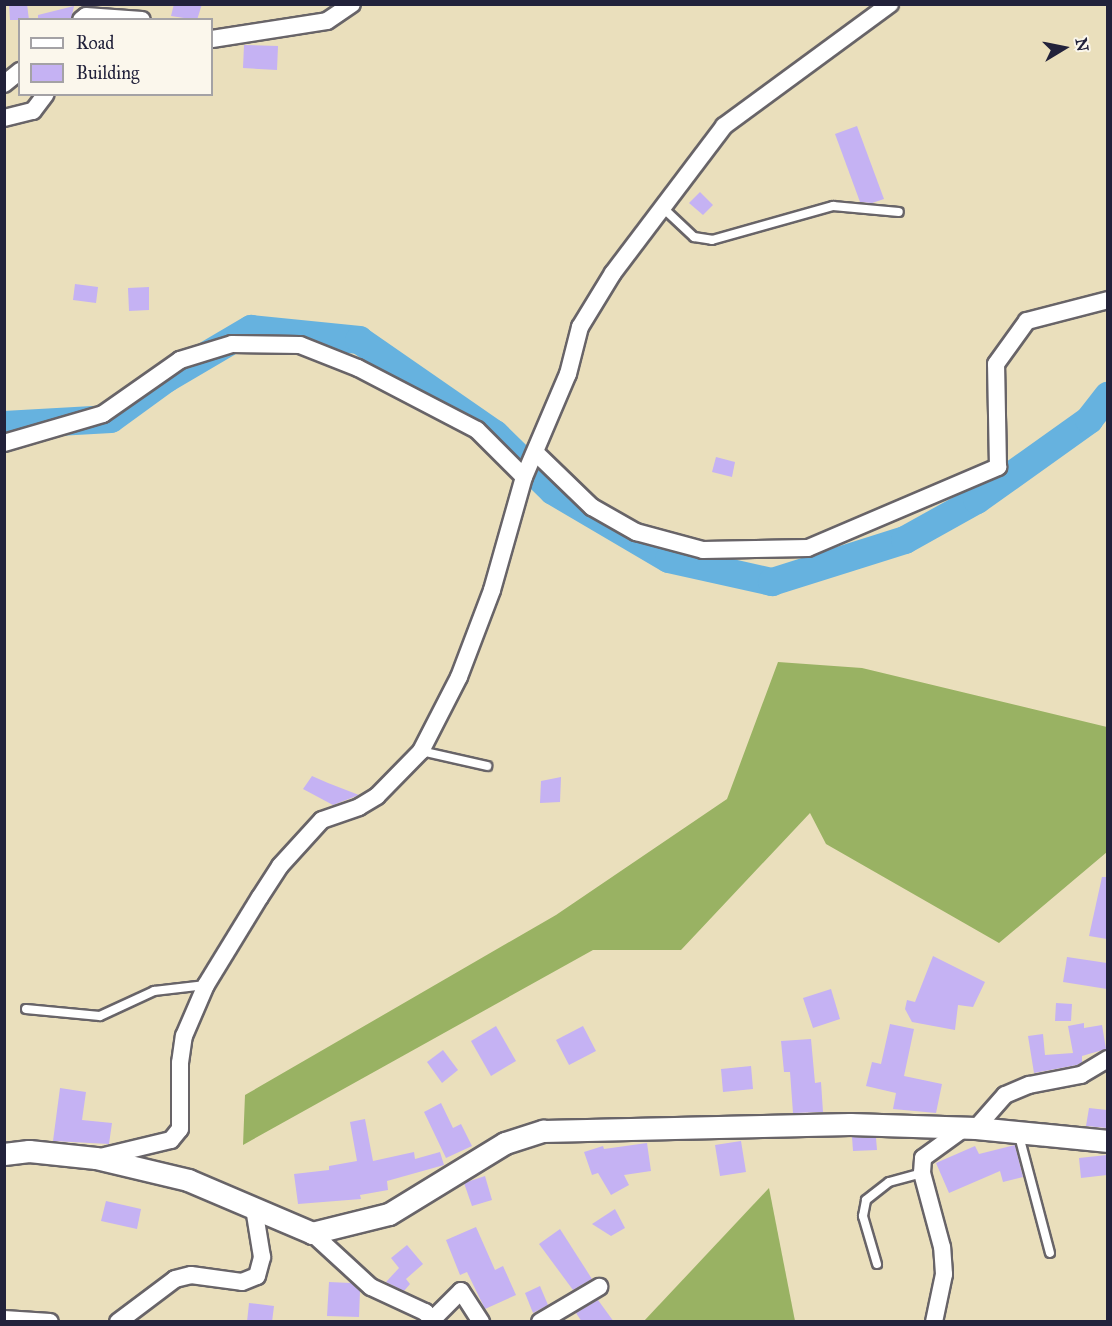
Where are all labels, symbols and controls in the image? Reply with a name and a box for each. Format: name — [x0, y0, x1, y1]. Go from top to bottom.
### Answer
legend — [18, 18, 213, 96]
north arrow — [1034, 18, 1094, 78]
text: Road — [76, 32, 114, 54]
text: N — [1072, 36, 1093, 53]
text: Building — [76, 62, 139, 84]

